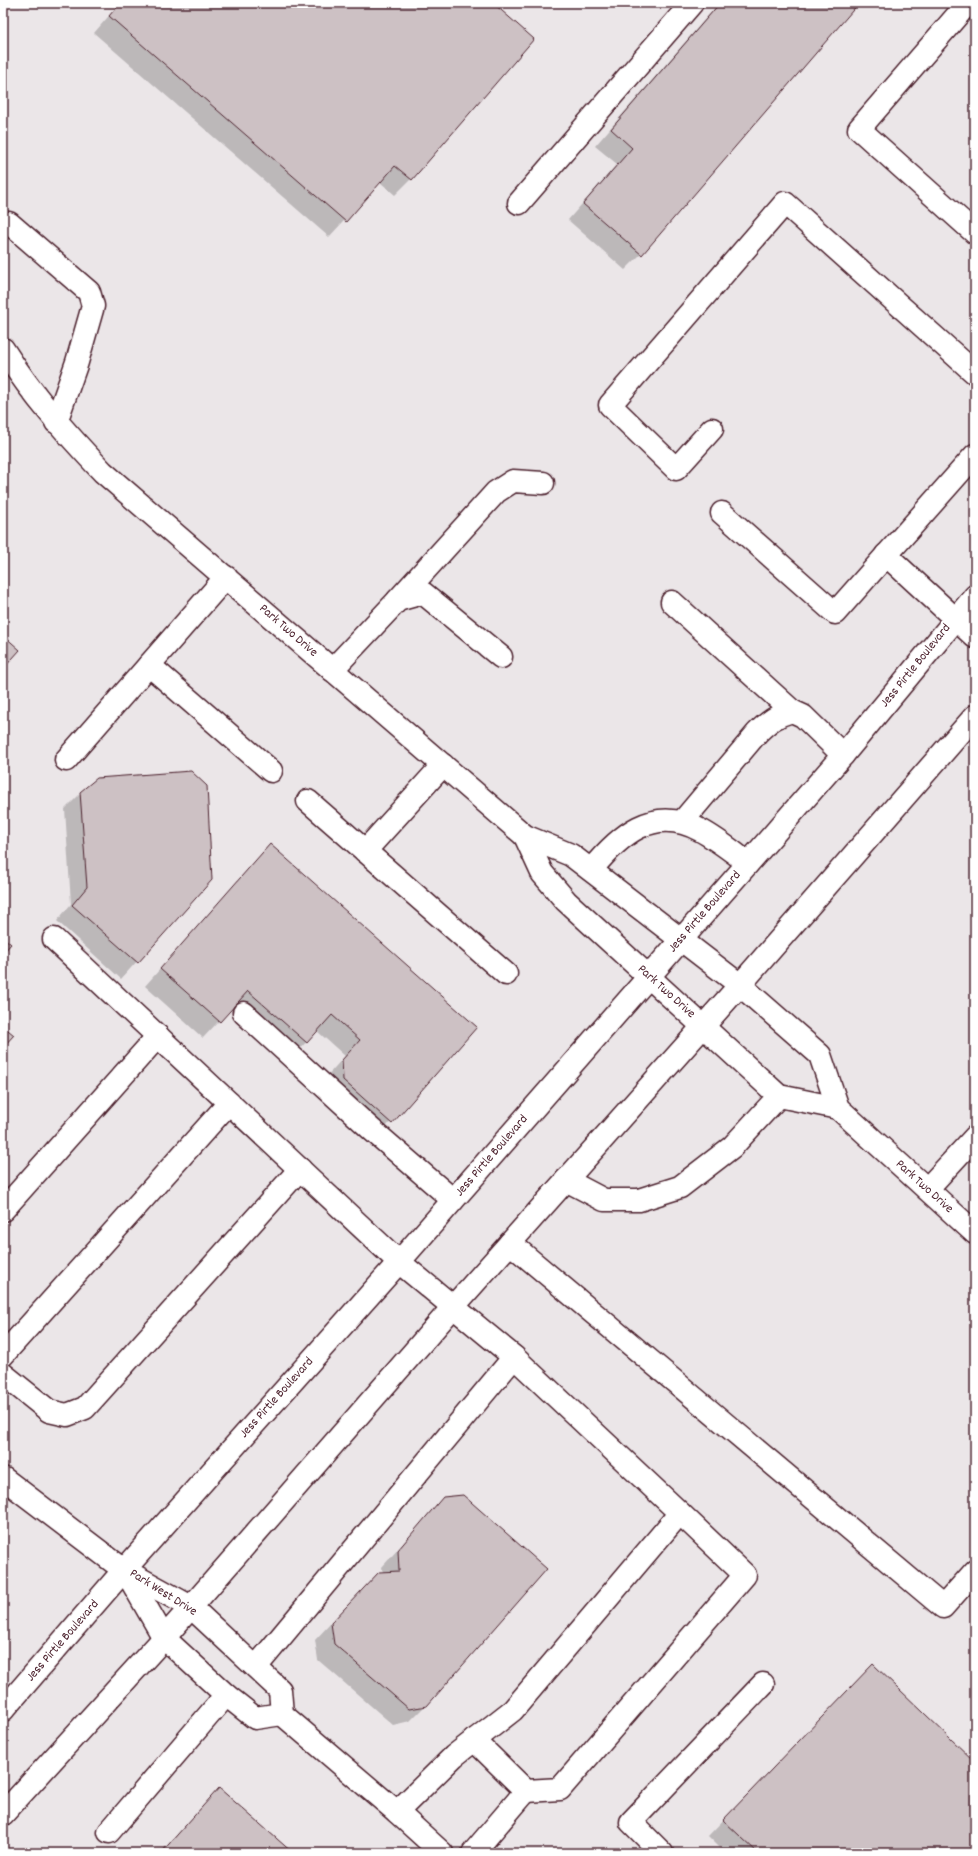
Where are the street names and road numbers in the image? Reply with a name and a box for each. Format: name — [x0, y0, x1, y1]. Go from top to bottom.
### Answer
street label: Park Two Drive — [254, 600, 322, 662]
street label: Jess Pirtle Boulevard — [876, 620, 956, 712]
street label: Jess Pirtle Boulevard — [664, 867, 746, 957]
street label: Park Two Drive — [633, 961, 700, 1024]
street label: Jess Pirtle Boulevard — [451, 1111, 533, 1201]
street label: Park Two Drive — [891, 1156, 958, 1219]
street label: Jess Pirtle Boulevard — [236, 1353, 318, 1443]
street label: Park West Drive — [125, 1565, 201, 1622]
street label: Jess Pirtle Boulevard — [22, 1596, 104, 1686]

